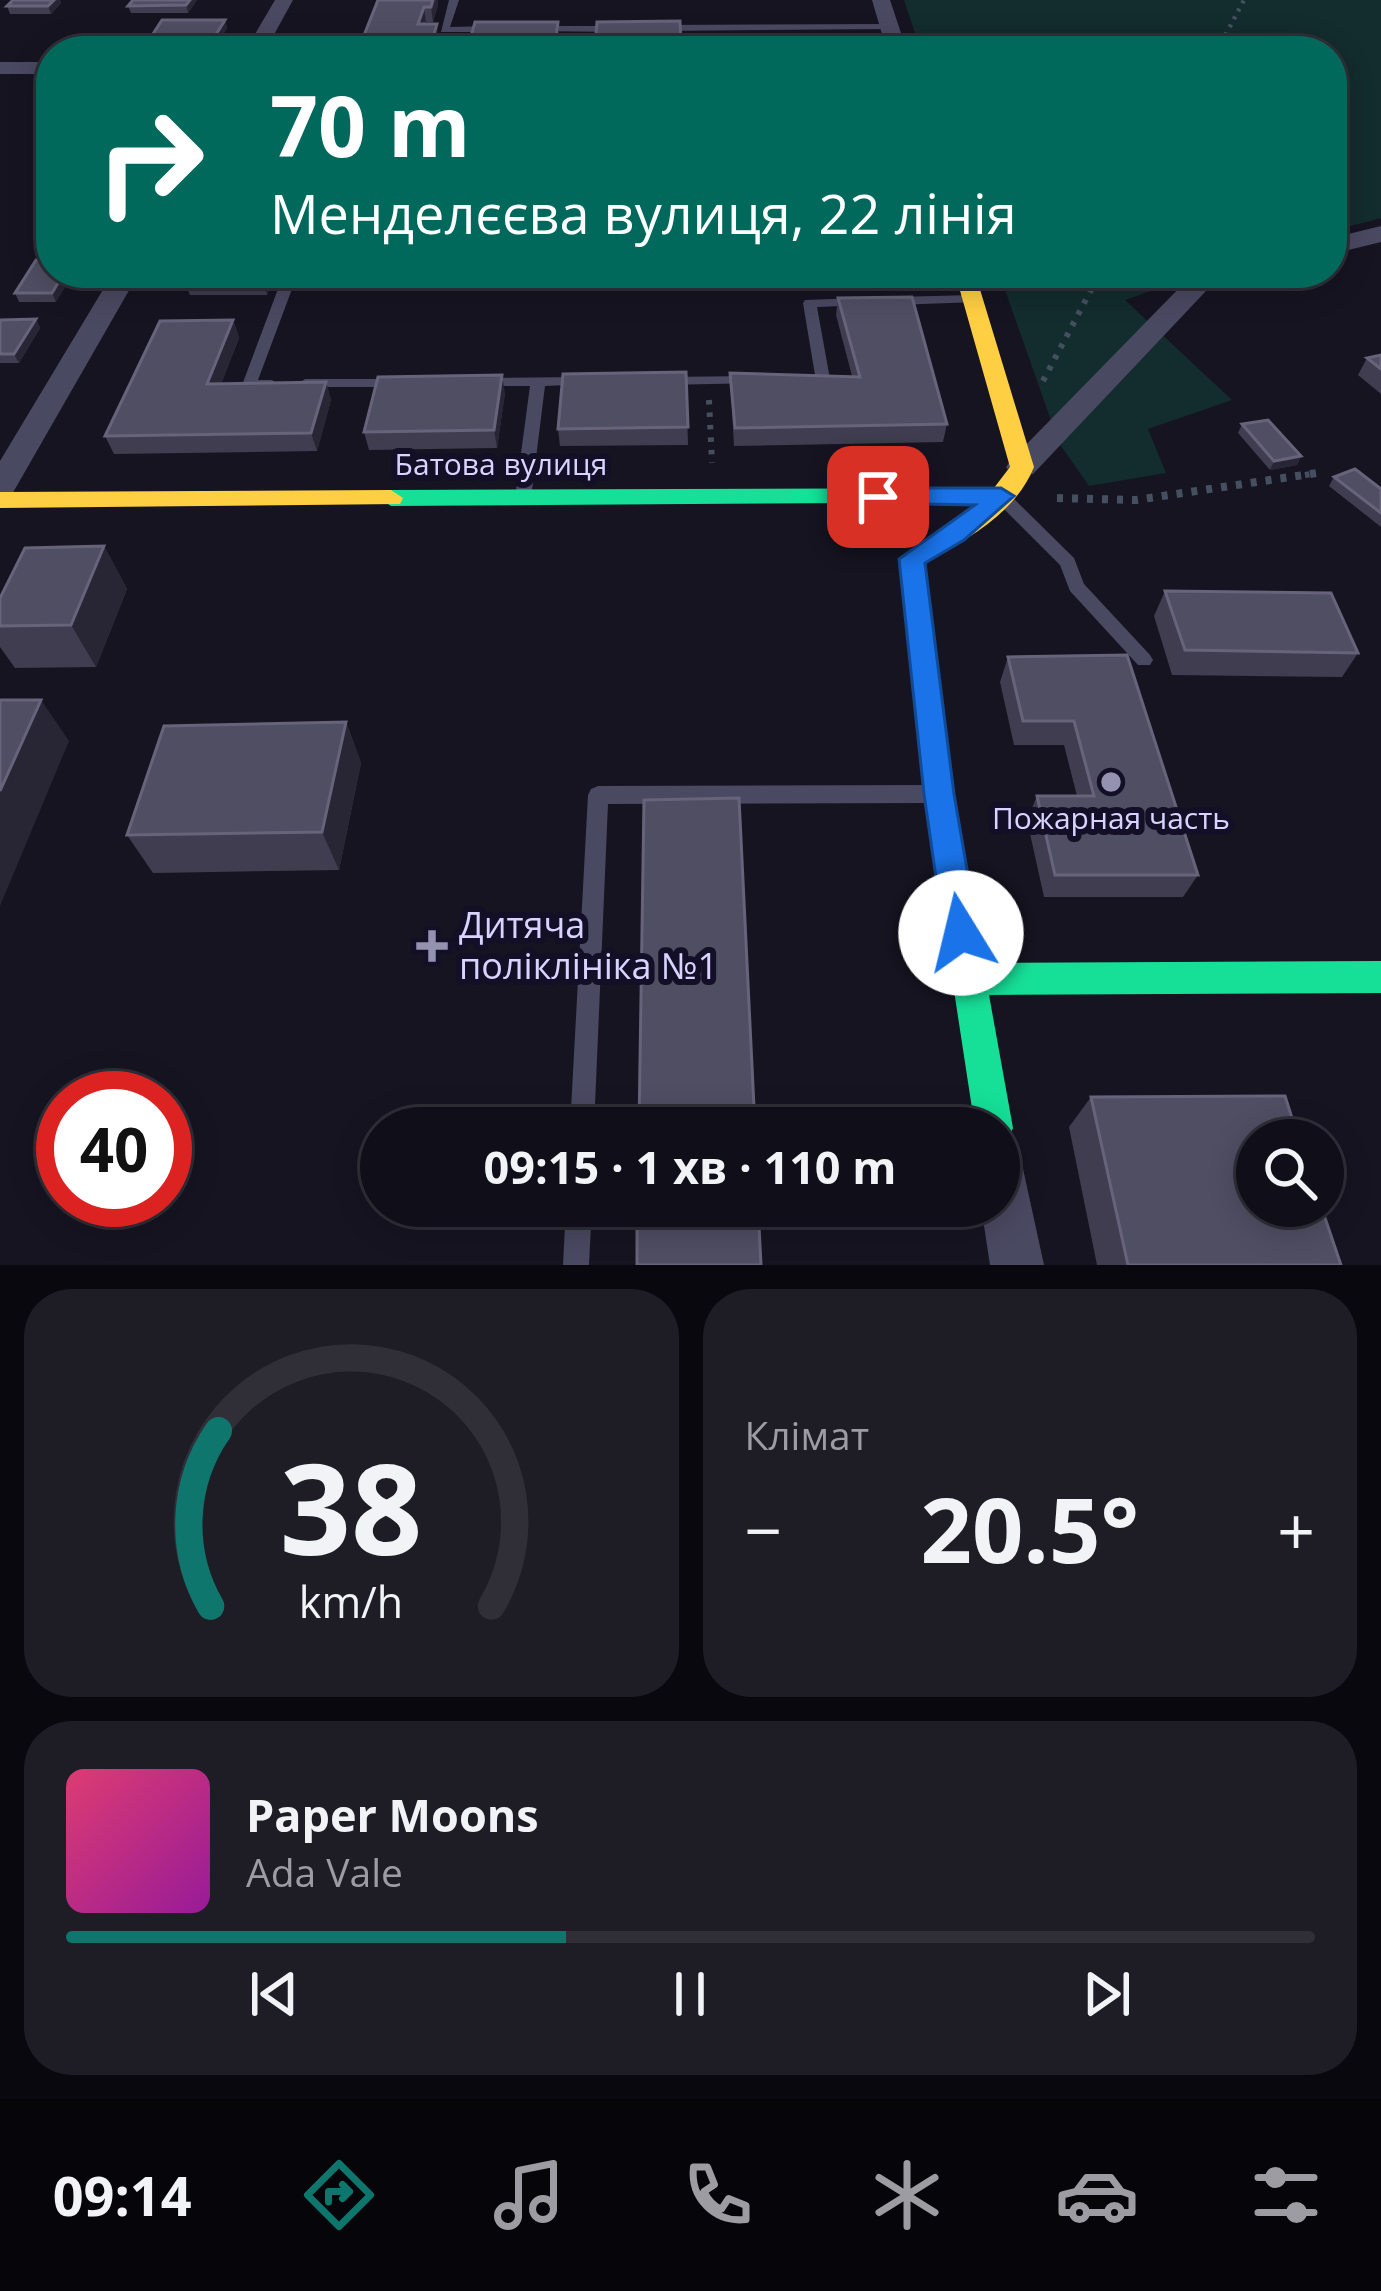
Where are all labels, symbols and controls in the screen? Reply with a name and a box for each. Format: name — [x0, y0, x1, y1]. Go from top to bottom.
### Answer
text: 70 m — [270, 67, 470, 182]
icon: right — [72, 84, 228, 240]
text: Менделєєва вулиця, 22 лінія — [270, 176, 1017, 250]
street label: Батова вулиця — [395, 443, 607, 484]
pin — [827, 446, 929, 548]
icon: arrive — [845, 464, 911, 530]
marker: Пожарная часть — [1098, 769, 1124, 795]
place label: Пожарная часть — [992, 797, 1230, 838]
position arrow — [898, 870, 1024, 996]
place label: Дитяча поліклініка №1 — [459, 900, 718, 990]
marker: Дитяча поліклініка №1 — [416, 930, 448, 962]
speed limit sign: 40 — [36, 1071, 192, 1227]
map controls — [1236, 1119, 1344, 1227]
button: search — [1236, 1119, 1344, 1227]
text: 09:15 · 1 хв · 110 m — [484, 1136, 896, 1197]
text: Клімат — [745, 1408, 869, 1461]
text: 38 — [280, 1422, 423, 1592]
text: 20.5° — [920, 1467, 1139, 1589]
text: − — [745, 1484, 782, 1574]
text: + — [1277, 1484, 1315, 1574]
text: km/h — [299, 1572, 403, 1631]
text: Paper Moons — [246, 1784, 539, 1845]
text: Ada Vale — [246, 1845, 403, 1898]
icon: previous — [241, 1961, 307, 2027]
icon: pause — [657, 1961, 723, 2027]
icon: next — [1074, 1961, 1140, 2027]
icon: directions — [297, 2153, 381, 2237]
icon: music — [487, 2153, 571, 2237]
icon: phone — [676, 2153, 760, 2237]
icon: climate — [865, 2153, 949, 2237]
icon: car — [1055, 2153, 1139, 2237]
icon: filters — [1244, 2153, 1328, 2237]
text: 09:14 — [53, 2158, 192, 2232]

